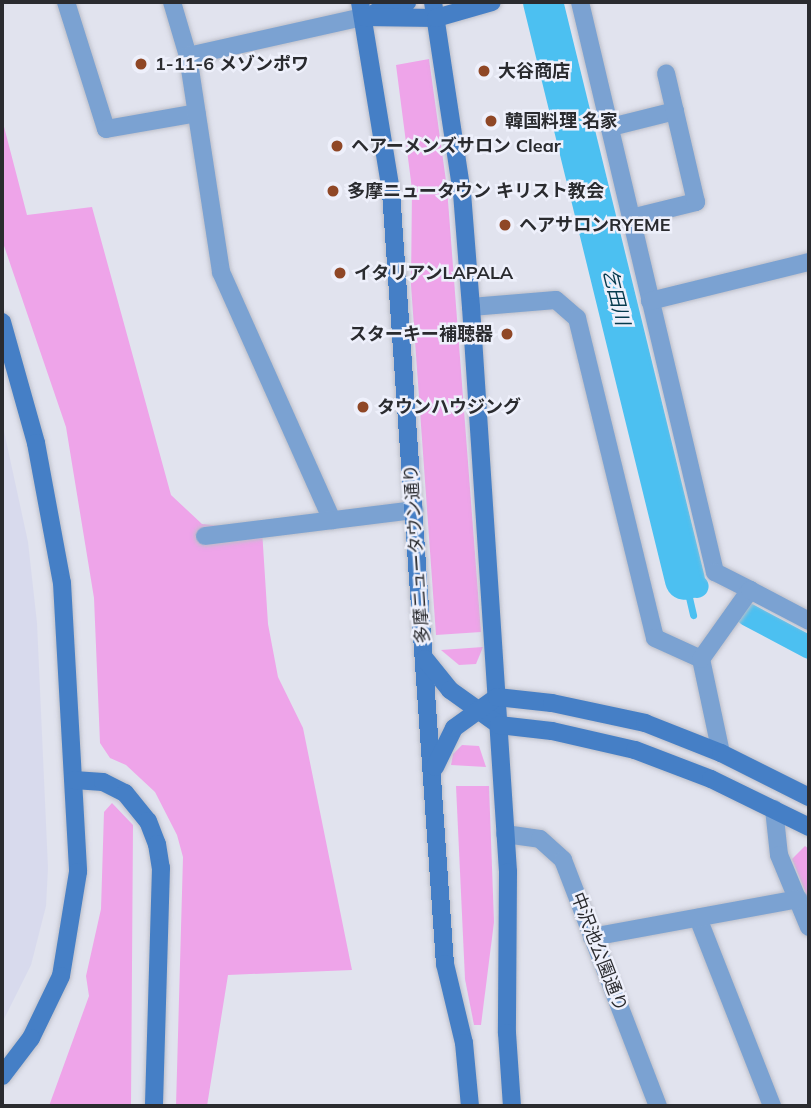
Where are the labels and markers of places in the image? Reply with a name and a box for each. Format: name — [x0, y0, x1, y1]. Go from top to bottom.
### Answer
place label: 1-11-6 メゾンポワ — [155, 53, 309, 75]
marker: 1-11-6 メゾンポワ — [133, 56, 149, 72]
place label: 大谷商店 — [498, 60, 570, 82]
marker: 大谷商店 — [476, 63, 492, 79]
place label: 韓国料理 名家 — [505, 110, 618, 132]
marker: 韓国料理 名家 — [483, 113, 499, 129]
place label: ヘアーメンズサロン Clear — [351, 135, 562, 157]
marker: ヘアーメンズサロン Clear — [329, 138, 345, 154]
place label: 多摩ニュータウン キリスト教会 — [347, 180, 604, 202]
marker: 多摩ニュータウン キリスト教会 — [325, 183, 341, 199]
place label: ヘアサロンRYEME — [519, 214, 670, 236]
marker: ヘアサロンRYEME — [497, 217, 513, 233]
place label: イタリアンLAPALA — [354, 262, 515, 284]
marker: イタリアンLAPALA — [332, 265, 348, 281]
place label: スターキー補聴器 — [349, 323, 493, 345]
marker: スターキー補聴器 — [499, 326, 515, 342]
place label: タウンハウジング — [377, 396, 521, 418]
marker: タウンハウジング — [355, 399, 371, 415]

